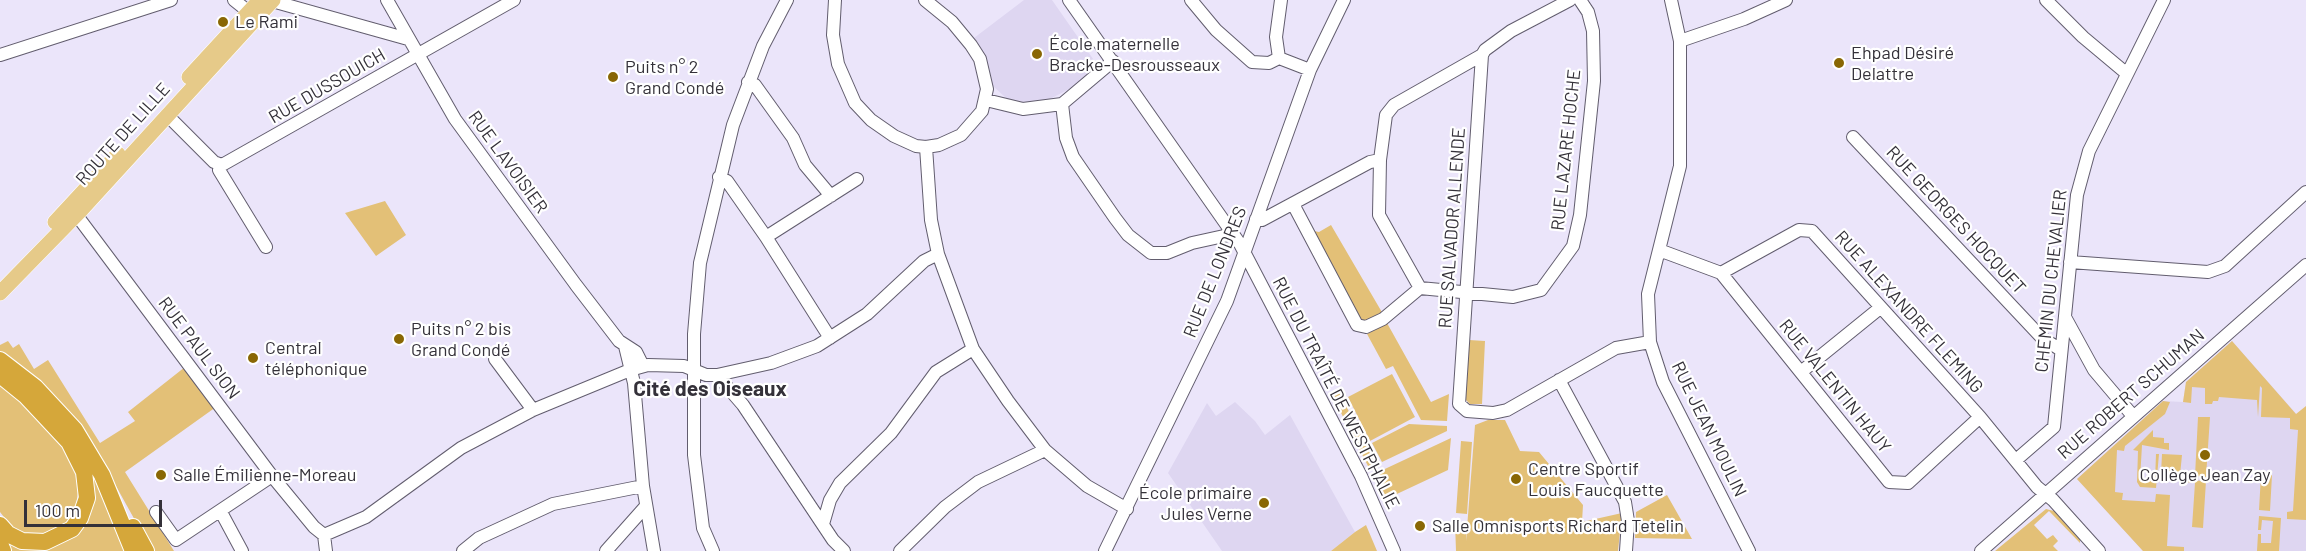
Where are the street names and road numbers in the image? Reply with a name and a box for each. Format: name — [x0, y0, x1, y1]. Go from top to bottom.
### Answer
street label: RUE DUSSOUICH — [265, 44, 389, 128]
street label: RUE LAZARE HOCHE — [1547, 68, 1585, 232]
street label: ROUTE DE LILLE — [71, 78, 175, 190]
street label: RUE LAVOISIER — [464, 107, 552, 217]
street label: RUE SALVADOR ALLENDE — [1434, 127, 1470, 329]
street label: RUE GEORGES HOCQUET — [1882, 142, 2030, 298]
street label: CHEMIN DU CHEVALIER — [2031, 188, 2071, 374]
street label: RUE DE LONDRES — [1179, 203, 1251, 341]
street label: RUE ALEXANDRE FLEMING — [1830, 226, 1988, 398]
street label: RUE DU TRAÎTÉ DE WESTPHALIE — [1268, 273, 1404, 513]
street label: RUE PAUL SION — [154, 293, 244, 403]
street label: RUE VALENTIN HAUY — [1775, 315, 1895, 457]
street label: RUE ROBERT SCHUMAN — [2053, 324, 2209, 464]
street label: RUE JEAN MOULIN — [1667, 358, 1751, 500]

